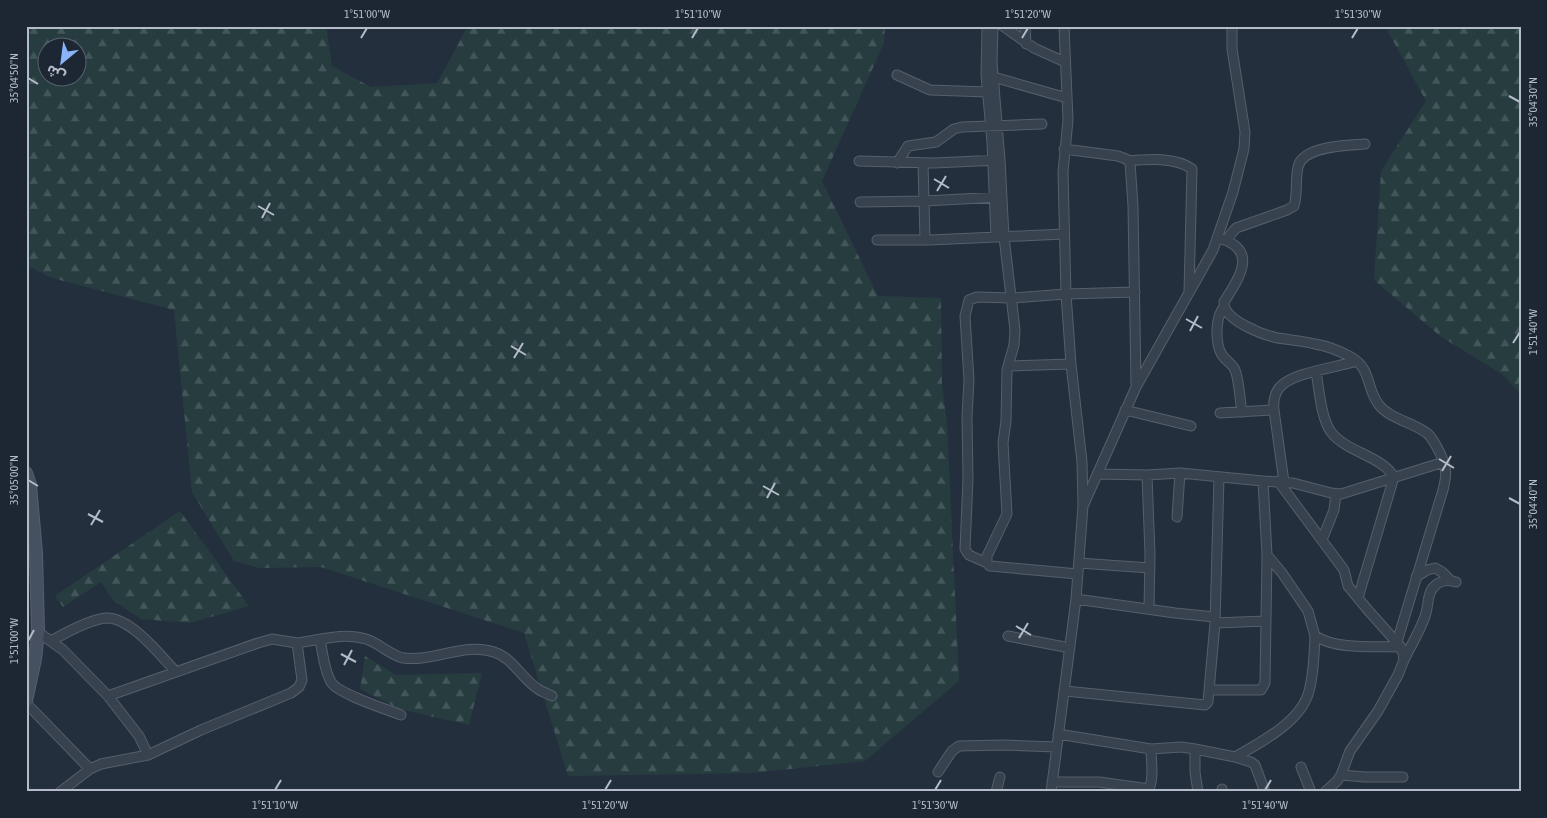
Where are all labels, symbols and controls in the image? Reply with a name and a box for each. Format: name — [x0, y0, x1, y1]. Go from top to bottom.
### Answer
text: 1°51'00"W — [344, 7, 390, 21]
text: 1°51'10"W — [675, 7, 721, 21]
text: 1°51'20"W — [1005, 7, 1051, 21]
text: 1°51'30"W — [1335, 7, 1381, 21]
north arrow — [38, 38, 88, 88]
text: 35°04'50"N — [7, 53, 21, 103]
text: ش — [43, 62, 68, 85]
text: 35°04'30"N — [1526, 77, 1540, 127]
text: 1°51'40"W — [1526, 309, 1540, 355]
text: 35°05'00"N — [7, 455, 21, 505]
text: 35°04'40"N — [1526, 479, 1540, 529]
text: 1°51'00"W — [7, 618, 21, 664]
text: 1°51'10"W — [252, 798, 298, 812]
text: 1°51'20"W — [582, 798, 628, 812]
text: 1°51'30"W — [912, 798, 958, 812]
text: 1°51'40"W — [1242, 798, 1288, 812]

